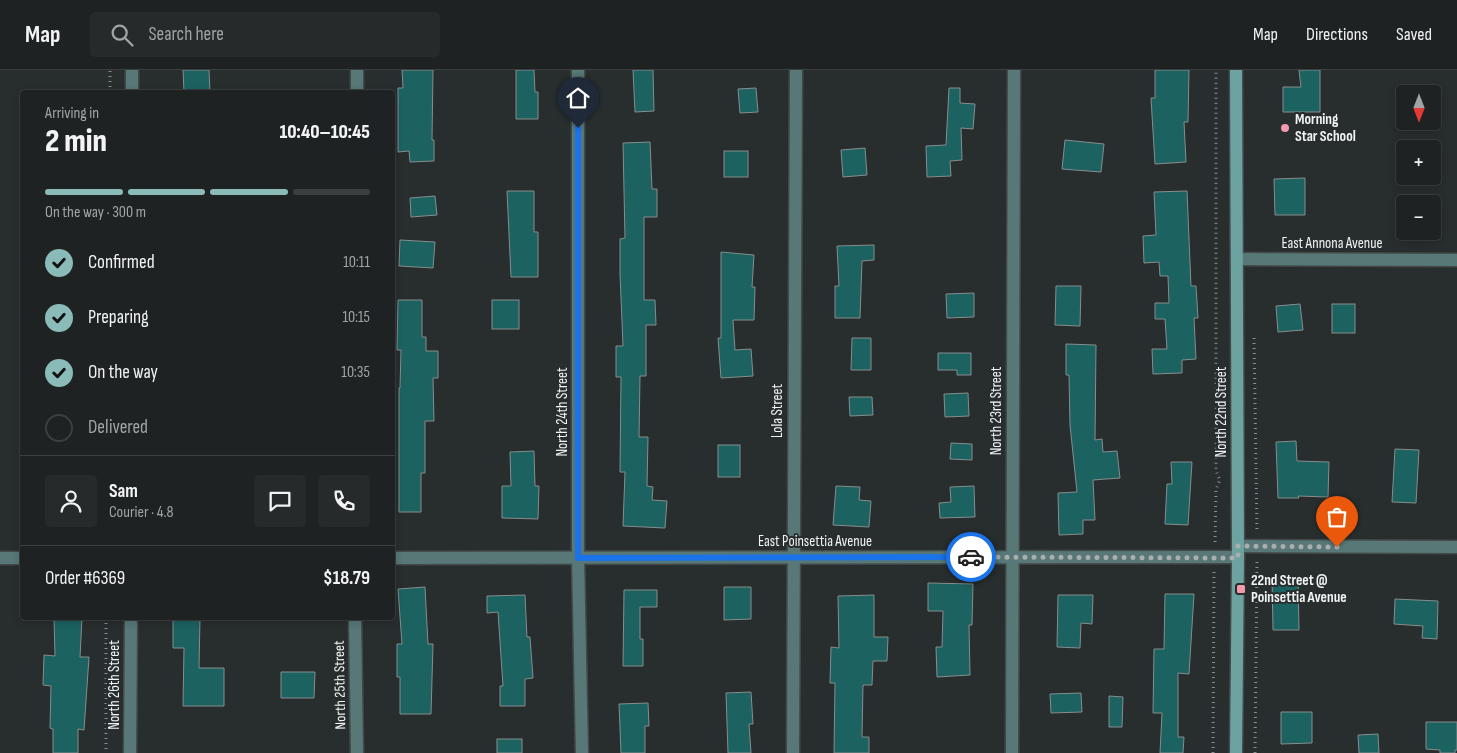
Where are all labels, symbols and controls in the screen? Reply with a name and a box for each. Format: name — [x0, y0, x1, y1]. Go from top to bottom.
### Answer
search box — [90, 12, 440, 57]
text: Map — [25, 20, 60, 49]
icon: search — [108, 21, 136, 49]
text: Search here — [148, 23, 224, 46]
text: Map — [1253, 24, 1278, 45]
text: Directions — [1306, 24, 1368, 45]
text: Saved — [1396, 24, 1432, 45]
pin — [557, 77, 599, 128]
icon: home — [564, 84, 592, 112]
north arrow — [1396, 85, 1441, 130]
map controls — [1396, 85, 1441, 240]
text: Arriving in — [45, 104, 99, 123]
place label: Morning Star School — [1295, 110, 1356, 146]
text: 10:40–10:45 — [279, 121, 370, 144]
text: 2 min — [45, 122, 107, 161]
marker: Morning Star School — [1279, 122, 1291, 134]
button: + — [1396, 140, 1441, 185]
button: − — [1396, 195, 1441, 240]
text: On the way · 300 m — [45, 203, 146, 222]
street label: East Annona Avenue — [1281, 234, 1383, 253]
icon: check — [45, 249, 73, 277]
text: Confirmed — [88, 251, 155, 274]
text: 10:11 — [343, 253, 370, 272]
icon: check — [45, 304, 73, 332]
text: Preparing — [88, 306, 149, 329]
text: 10:15 — [342, 308, 370, 327]
icon: check — [45, 359, 73, 387]
text: On the way — [88, 361, 158, 384]
text: 10:35 — [341, 363, 370, 382]
street label: North 23rd Street — [987, 366, 1006, 455]
street label: North 22nd Street — [1212, 366, 1231, 457]
street label: North 24th Street — [553, 367, 572, 457]
street label: Lola Street — [768, 383, 787, 438]
text: Delivered — [88, 416, 148, 439]
button: person — [45, 475, 97, 527]
button: chat — [254, 475, 306, 527]
button: phone — [318, 475, 370, 527]
text: Sam — [109, 480, 138, 503]
pin — [1316, 496, 1358, 547]
text: Courier · 4.8 — [109, 503, 173, 522]
icon: bag — [1323, 503, 1351, 531]
street label: East Poinsettia Avenue — [758, 532, 872, 551]
courier — [946, 532, 996, 582]
icon: car — [957, 543, 985, 571]
text: Order #6369 — [45, 567, 125, 590]
text: $18.79 — [323, 567, 370, 590]
place label: 22nd Street @ Poinsettia Avenue — [1251, 571, 1347, 607]
marker: 22nd Street @ Poinsettia Avenue — [1235, 583, 1247, 595]
street label: North 26th Street — [105, 640, 124, 730]
street label: North 25th Street — [330, 640, 350, 730]

